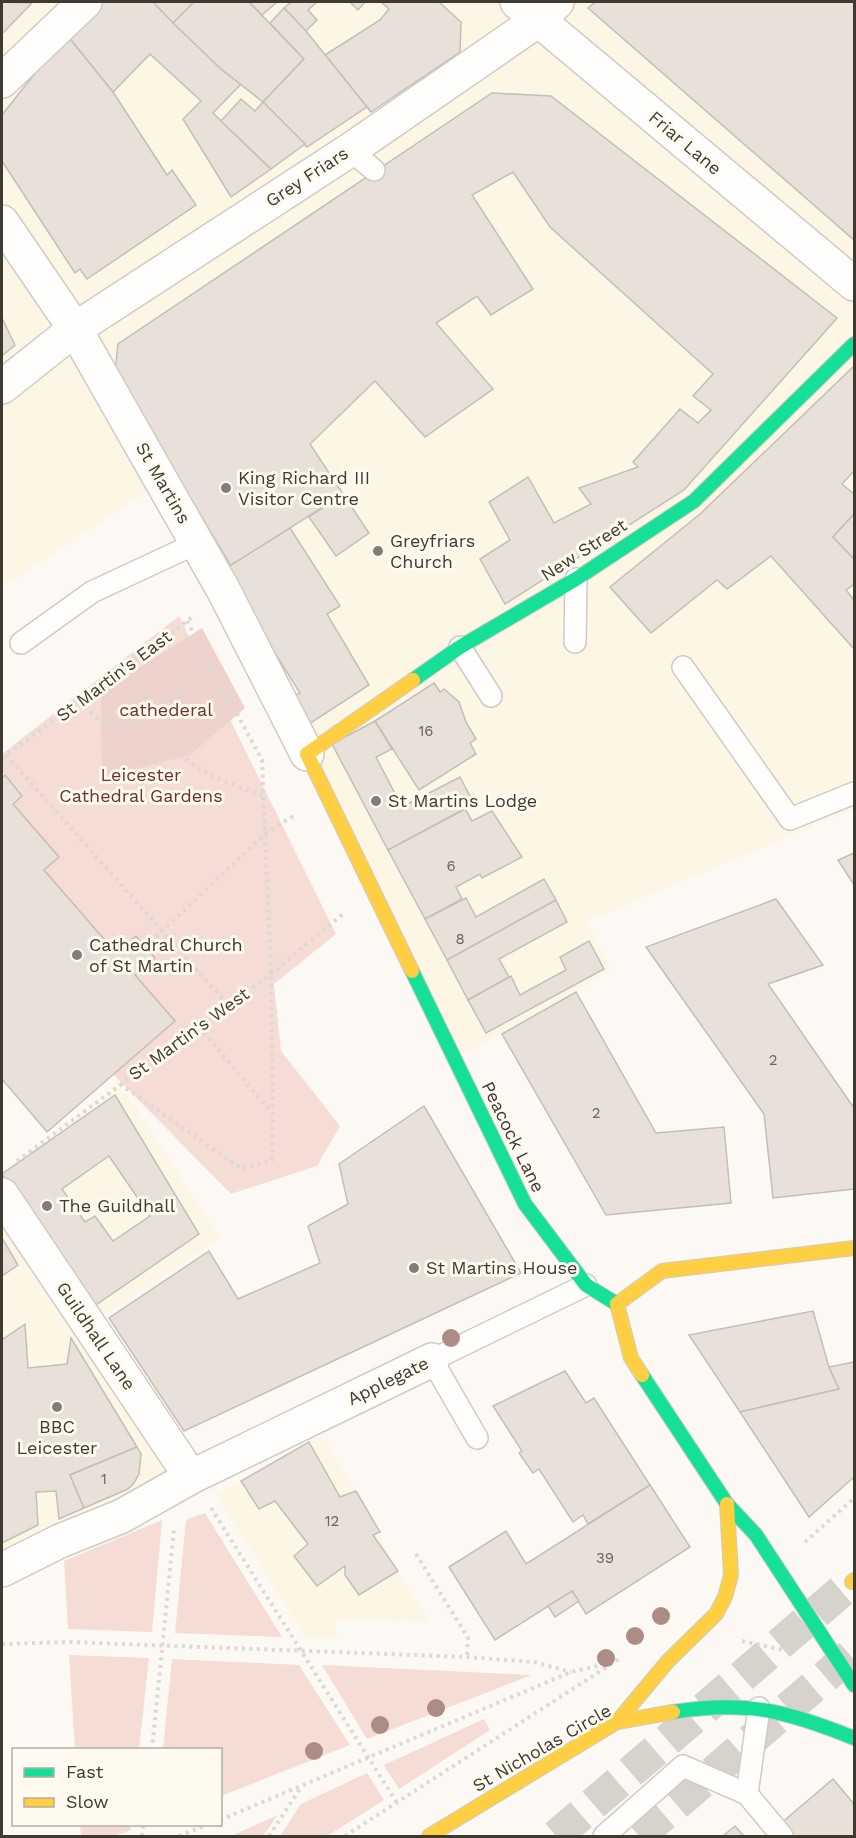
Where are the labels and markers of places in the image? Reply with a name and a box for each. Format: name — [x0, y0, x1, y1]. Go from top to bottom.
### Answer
place label: King Richard III Visitor Centre — [238, 467, 370, 509]
marker: King Richard III Visitor Centre — [219, 481, 233, 495]
place label: Greyfriars Church — [390, 530, 475, 572]
marker: Greyfriars Church — [371, 544, 385, 558]
place label: St Martins Lodge — [388, 790, 537, 811]
marker: St Martins Lodge — [369, 794, 383, 808]
place label: Cathedral Church of St Martin — [89, 934, 243, 976]
marker: Cathedral Church of St Martin — [70, 948, 84, 962]
place label: The Guildhall — [59, 1195, 176, 1216]
marker: The Guildhall — [40, 1199, 54, 1213]
place label: St Martins House — [426, 1257, 577, 1278]
marker: St Martins House — [407, 1261, 421, 1275]
marker: BBC Leicester — [50, 1400, 64, 1414]
place label: BBC Leicester — [17, 1416, 97, 1458]

